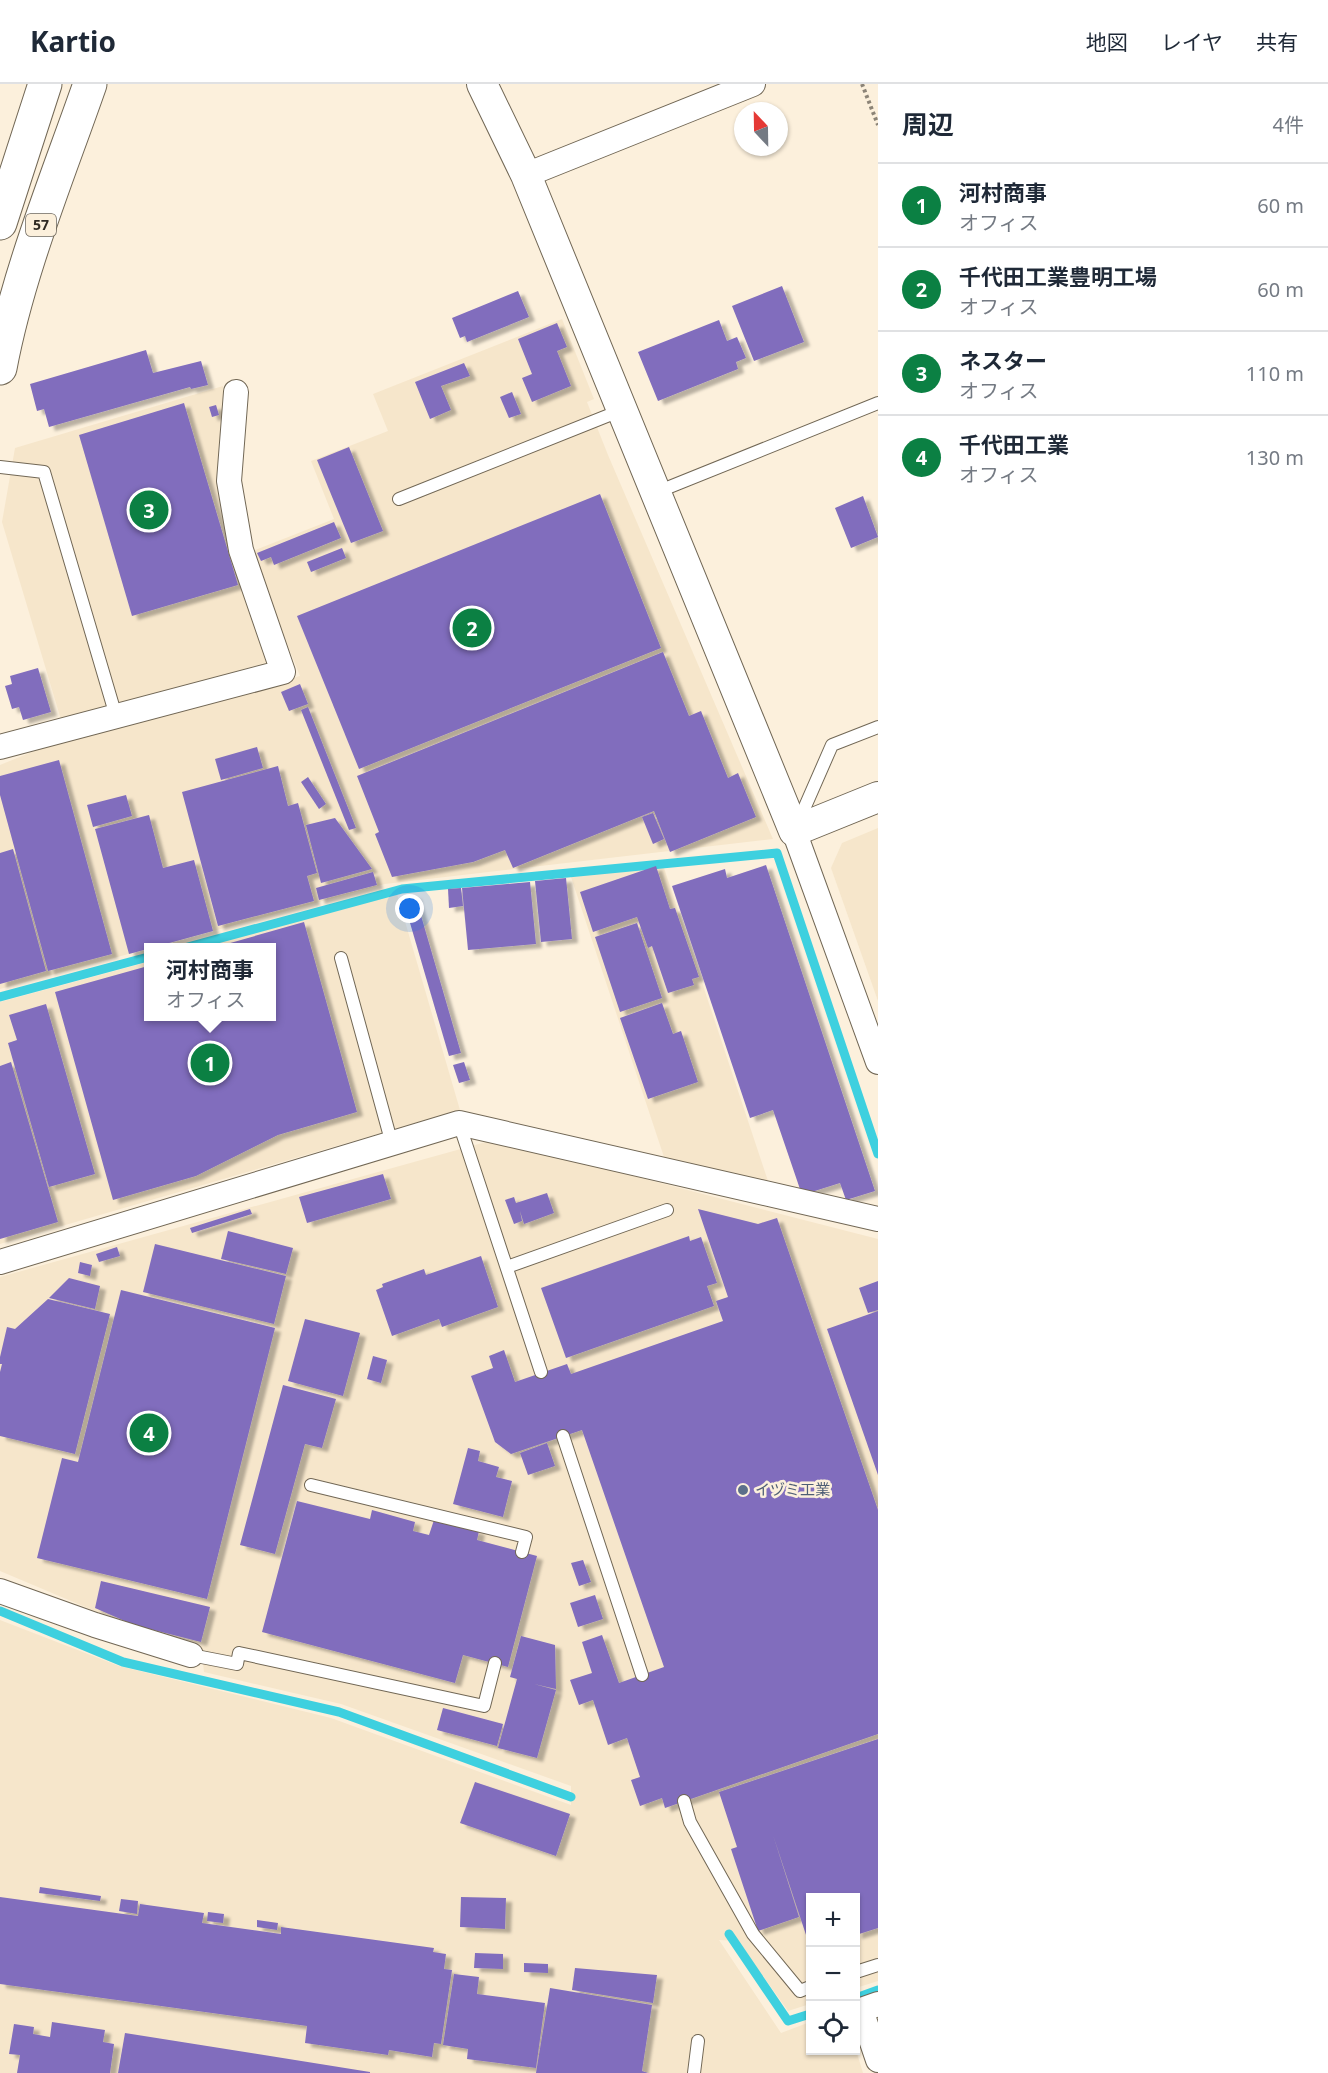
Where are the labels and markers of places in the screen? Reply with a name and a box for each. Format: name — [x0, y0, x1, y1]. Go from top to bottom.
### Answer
pin: 3 — [130, 488, 168, 532]
pin: 2 — [452, 606, 492, 650]
pin: 1 — [190, 1040, 230, 1086]
pin: 4 — [130, 1410, 168, 1456]
place label: イヅミ工業 — [755, 1479, 830, 1499]
marker: イヅミ工業 — [736, 1483, 750, 1497]

